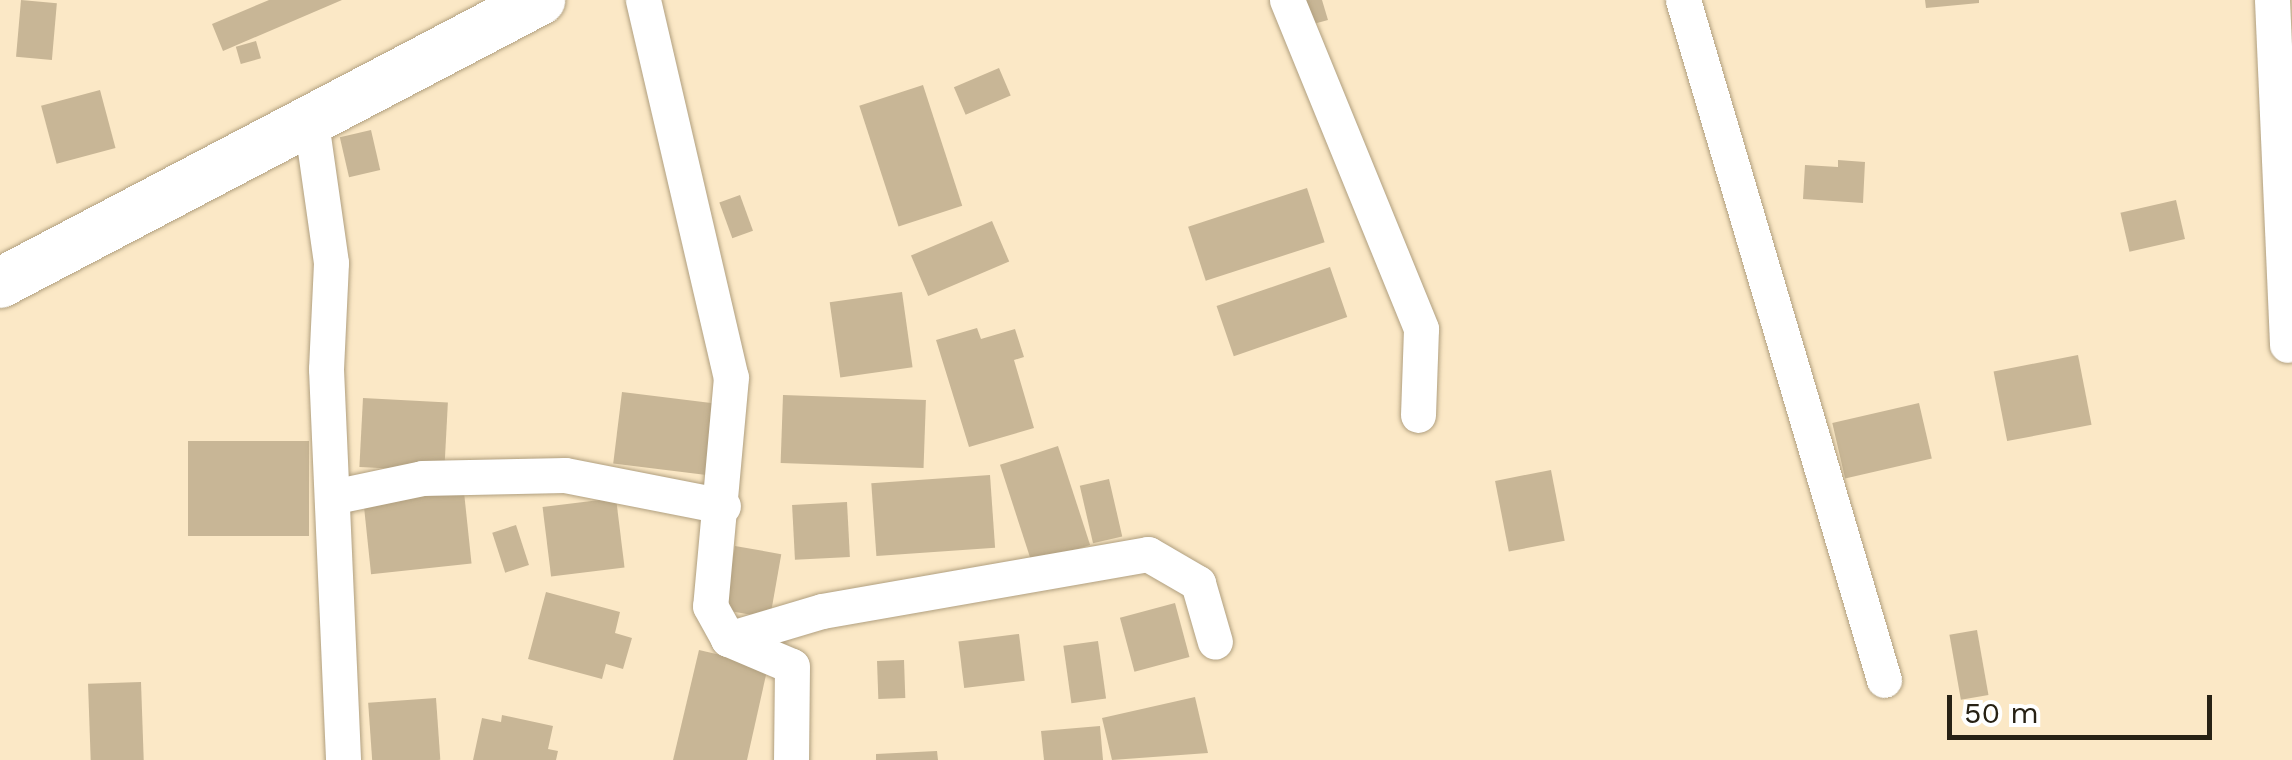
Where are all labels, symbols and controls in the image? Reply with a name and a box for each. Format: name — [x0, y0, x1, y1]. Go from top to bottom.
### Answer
scale bar — [1952, 675, 2217, 737]
text: 50 m — [1964, 695, 2039, 730]

